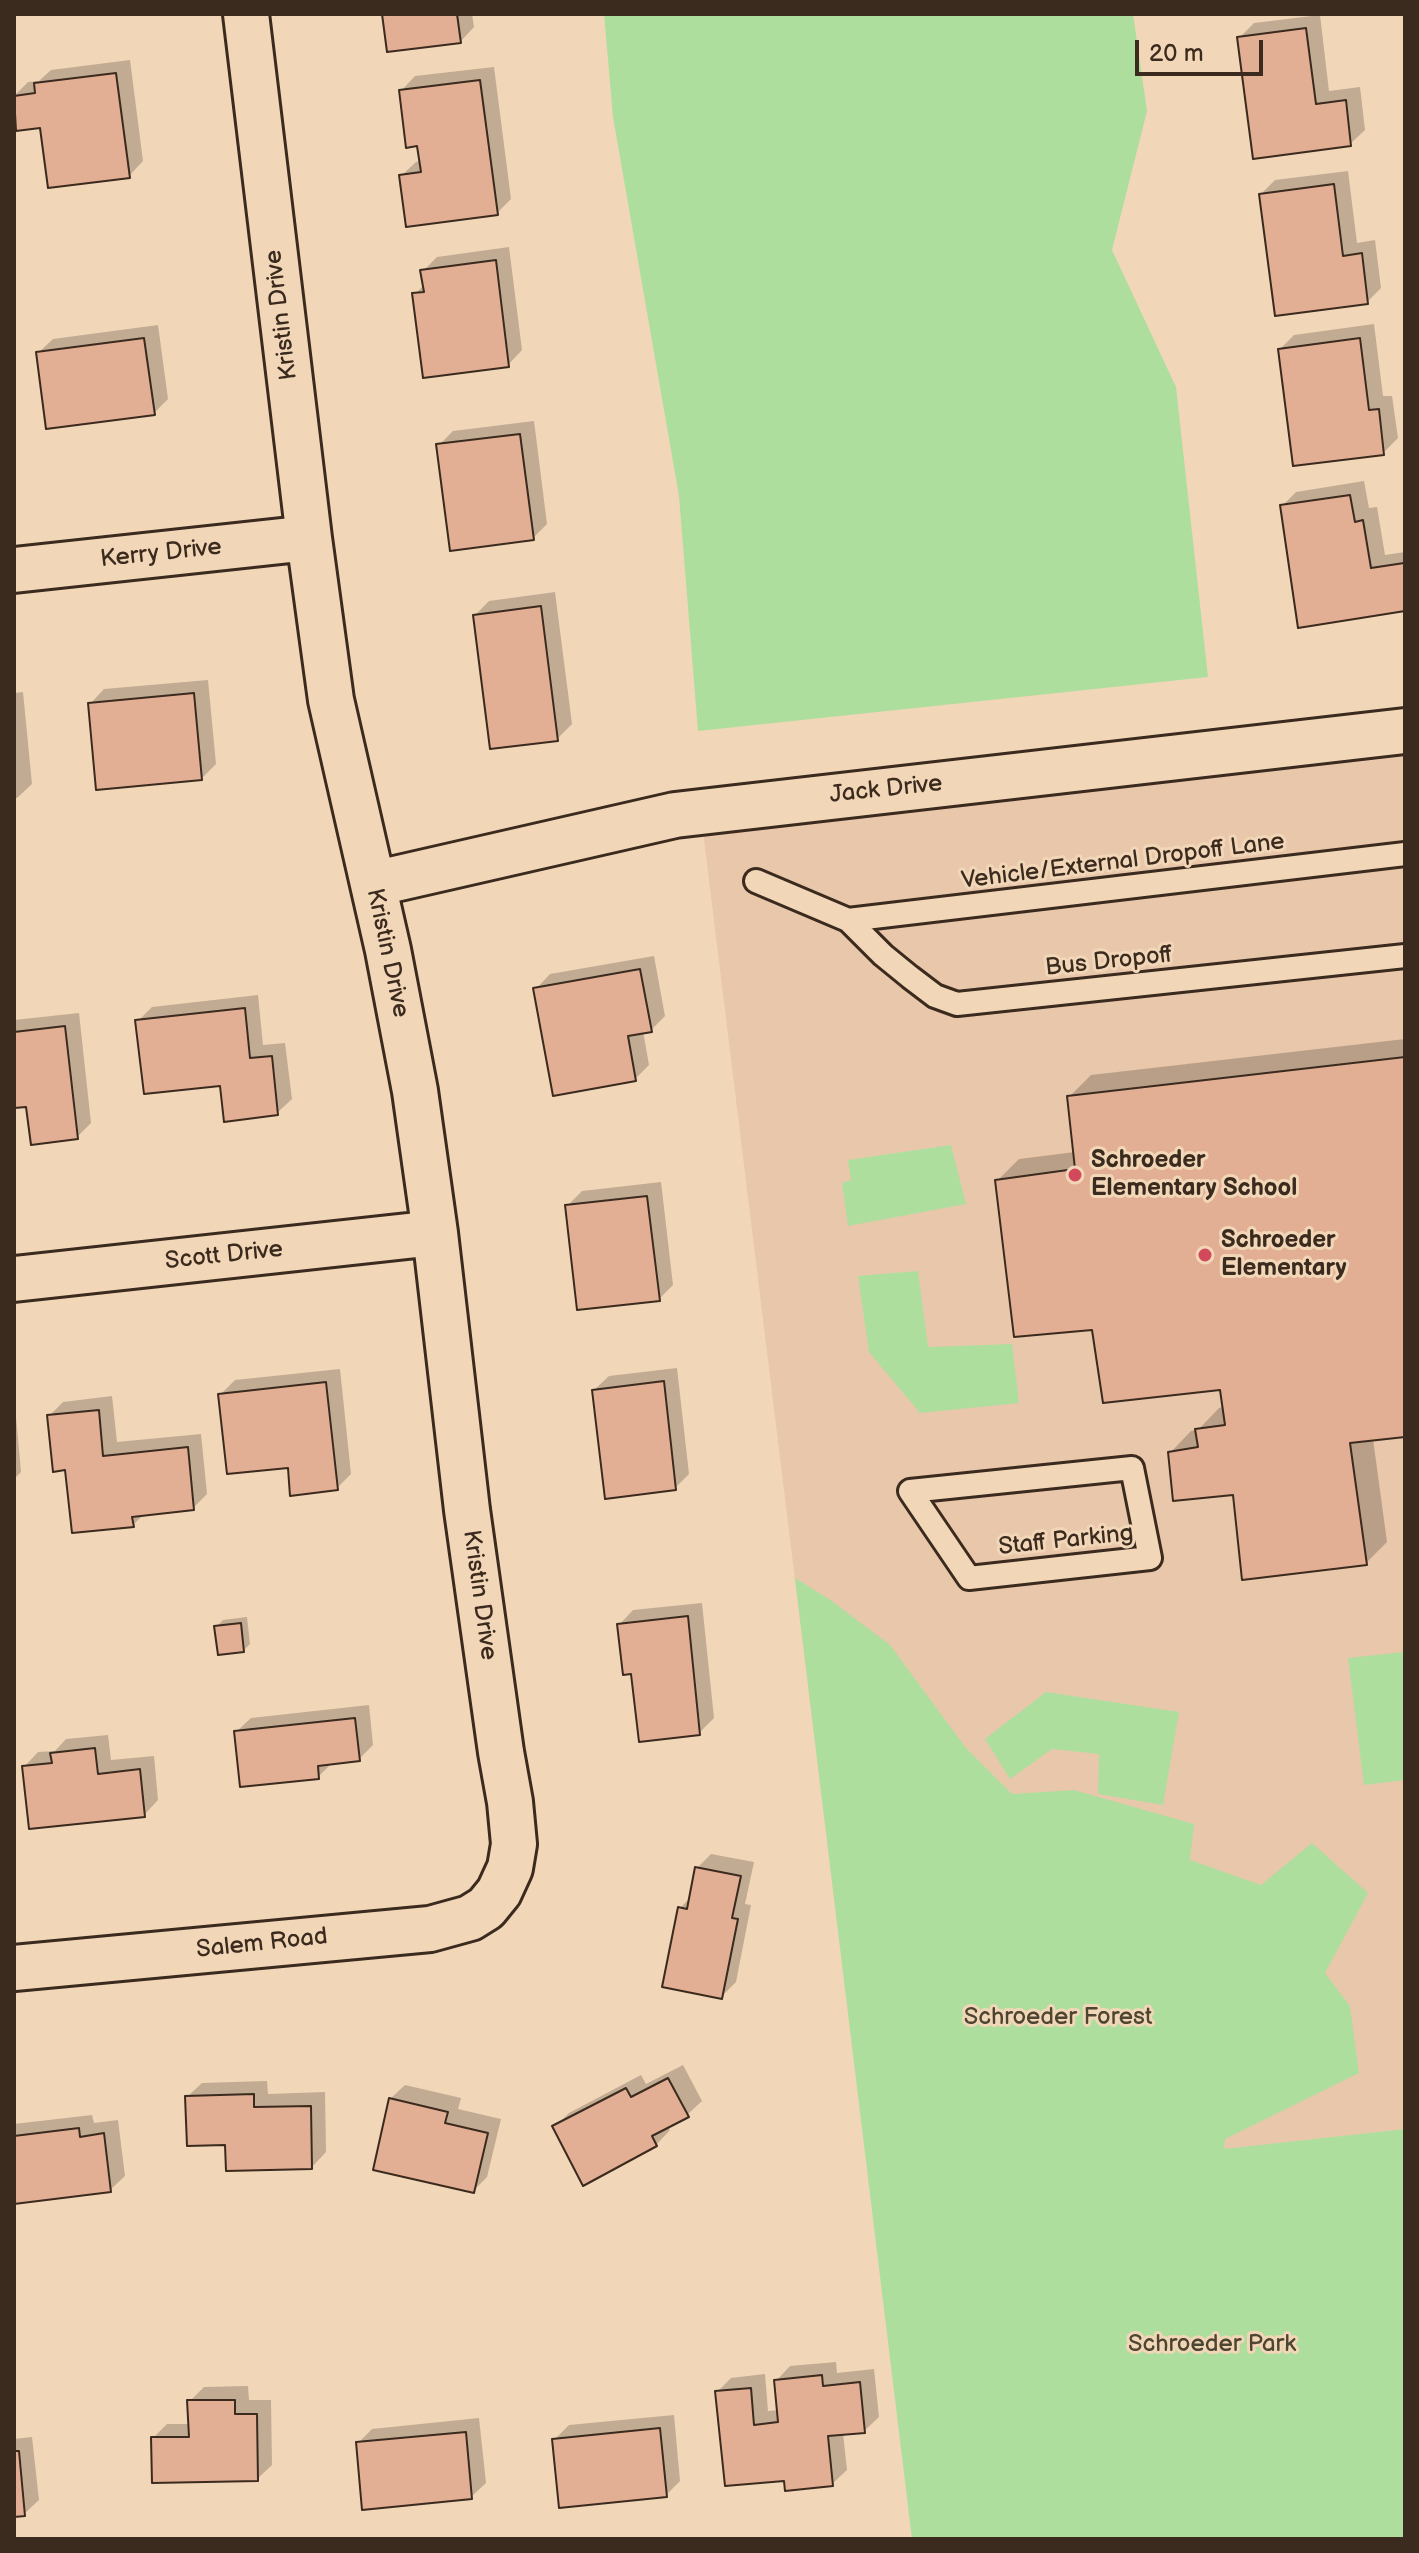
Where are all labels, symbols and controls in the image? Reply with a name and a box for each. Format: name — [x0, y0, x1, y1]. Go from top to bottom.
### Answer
scale bar — [1139, 24, 1267, 74]
text: 20 m — [1149, 39, 1204, 68]
street label: Kristin Drive — [260, 248, 304, 382]
street label: Kerry Drive — [99, 533, 223, 575]
street label: Jack Drive — [828, 770, 944, 810]
street label: Vehicle/External Dropoff Lane — [960, 828, 1286, 896]
street label: Kristin Drive — [359, 886, 415, 1020]
street label: Bus Dropoff — [1044, 941, 1174, 983]
place label: Schroeder Elementary School — [1091, 1147, 1297, 1203]
marker: Schroeder Elementary School — [1066, 1166, 1084, 1184]
place label: Schroeder Elementary — [1221, 1227, 1347, 1283]
street label: Scott Drive — [164, 1235, 284, 1277]
marker: Schroeder Elementary — [1196, 1246, 1214, 1264]
street label: Staff Parking — [997, 1520, 1135, 1562]
street label: Kristin Drive — [456, 1528, 502, 1662]
street label: Salem Road — [195, 1923, 329, 1965]
park label: Schroeder Forest — [964, 2004, 1152, 2032]
park label: Schroeder Park — [1128, 2331, 1296, 2359]

